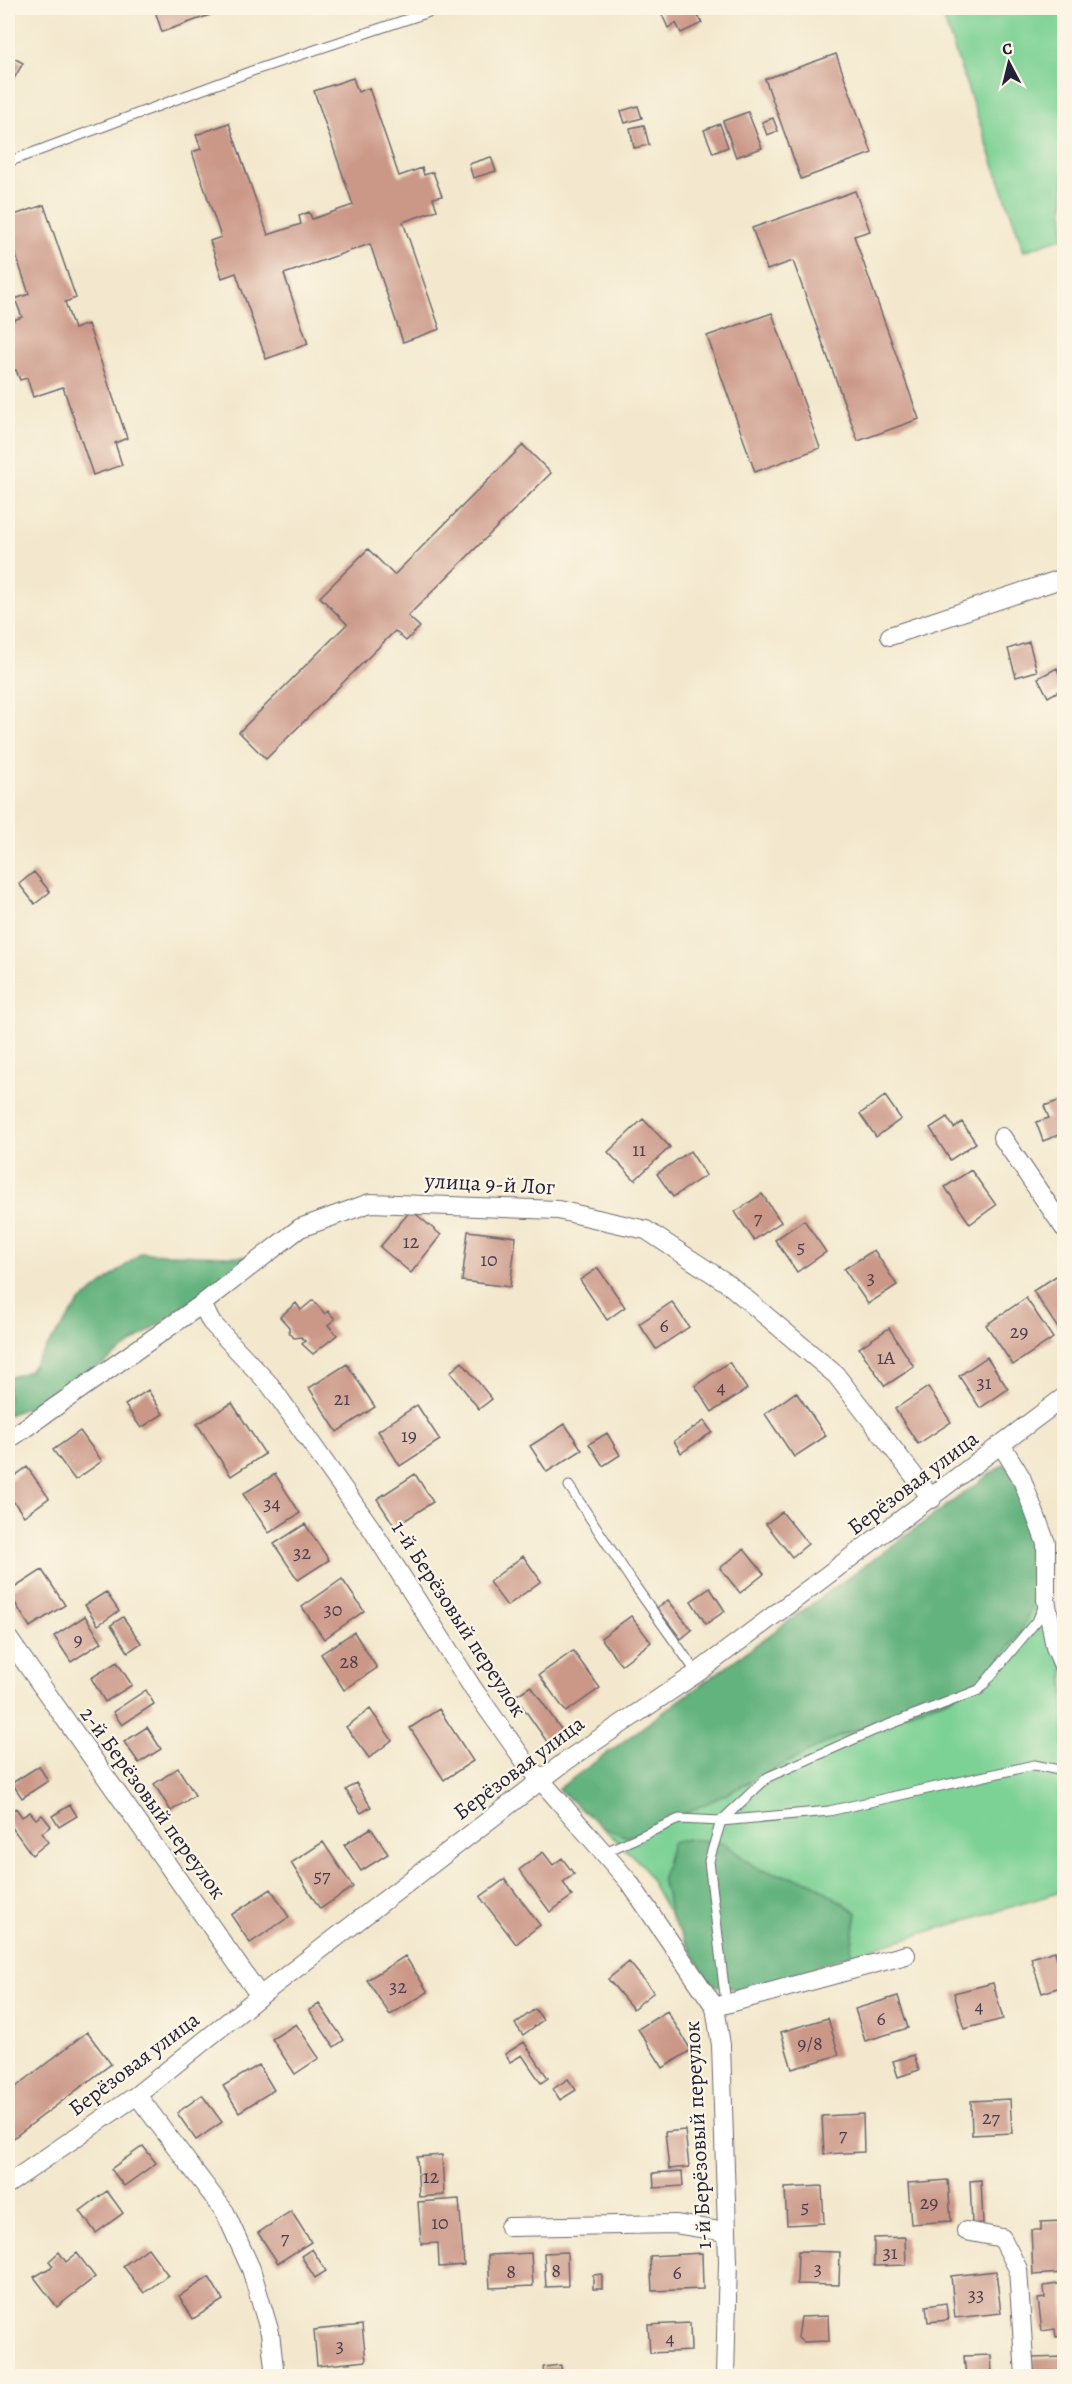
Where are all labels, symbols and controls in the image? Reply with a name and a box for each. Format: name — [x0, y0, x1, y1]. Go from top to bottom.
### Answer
north arrow — [979, 33, 1039, 93]
text: С — [1001, 38, 1014, 61]
house number: 11 — [632, 1136, 646, 1163]
street label: улица 9-й Лог — [423, 1166, 556, 1202]
house number: 7 — [754, 1204, 763, 1231]
house number: 12 — [403, 1228, 420, 1255]
house number: 5 — [797, 1233, 805, 1260]
house number: 10 — [480, 1246, 498, 1273]
house number: 3 — [867, 1264, 875, 1291]
house number: 6 — [659, 1312, 669, 1339]
house number: 29 — [1010, 1318, 1028, 1345]
house number: 1А — [877, 1344, 896, 1371]
house number: 31 — [976, 1369, 992, 1396]
house number: 4 — [716, 1374, 726, 1401]
house number: 21 — [334, 1385, 350, 1412]
house number: 19 — [401, 1422, 417, 1449]
street label: Берёзовая улица — [841, 1423, 985, 1542]
house number: 34 — [263, 1490, 281, 1517]
street label: 1-й Берёзовый переулок — [384, 1515, 534, 1723]
house number: 32 — [293, 1539, 311, 1566]
house number: 30 — [324, 1596, 342, 1623]
house number: 9 — [73, 1626, 83, 1653]
house number: 28 — [339, 1648, 359, 1675]
street label: 2-й Берёзовый переулок — [73, 1701, 233, 1905]
street label: Берёзовая улица — [447, 1708, 591, 1827]
house number: 57 — [314, 1862, 331, 1889]
house number: 32 — [389, 1973, 407, 2000]
house number: 4 — [974, 1993, 984, 2020]
street label: Берёзовая улица — [62, 2004, 206, 2123]
house number: 6 — [876, 2005, 886, 2032]
street label: 1-й Берёзовый переулок — [677, 2020, 719, 2250]
house number: 9/8 — [797, 2030, 823, 2057]
house number: 27 — [982, 2104, 1001, 2131]
house number: 7 — [839, 2121, 848, 2148]
house number: 12 — [423, 2163, 440, 2190]
house number: 29 — [920, 2189, 938, 2216]
house number: 5 — [801, 2193, 809, 2220]
house number: 10 — [431, 2209, 449, 2236]
house number: 7 — [281, 2224, 290, 2251]
house number: 31 — [882, 2239, 898, 2266]
house number: 3 — [814, 2255, 822, 2282]
house number: 8 — [551, 2257, 561, 2284]
house number: 8 — [506, 2258, 516, 2285]
house number: 6 — [672, 2259, 682, 2286]
house number: 33 — [968, 2281, 984, 2308]
house number: 4 — [665, 2325, 675, 2352]
house number: 3 — [336, 2332, 344, 2359]

